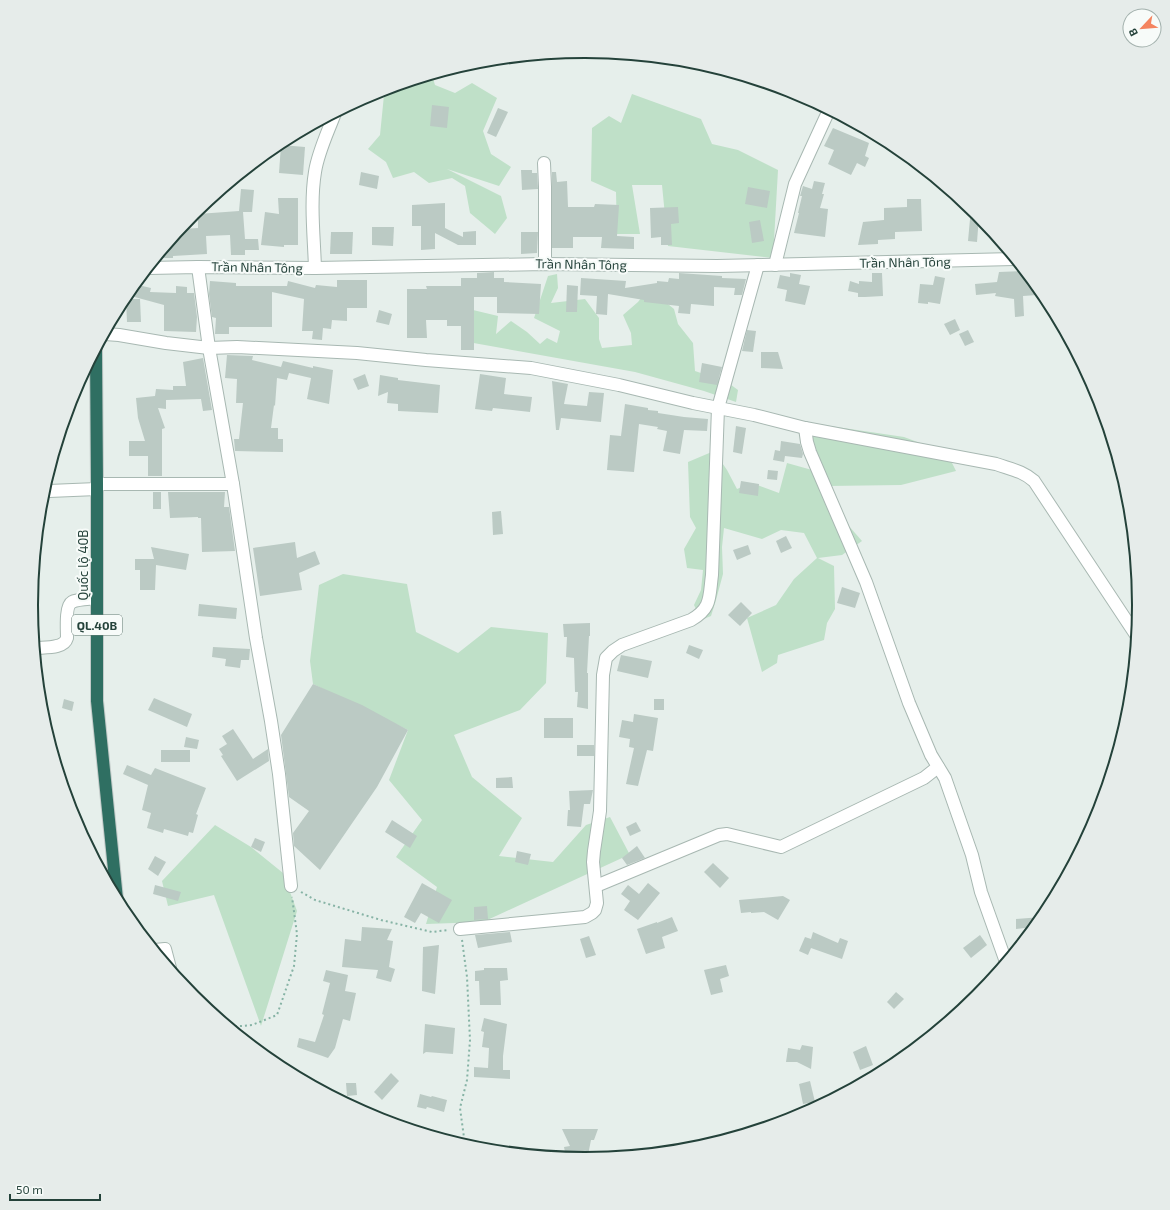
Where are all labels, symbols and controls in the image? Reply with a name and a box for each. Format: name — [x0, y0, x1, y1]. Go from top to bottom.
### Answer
north arrow — [1122, 8, 1162, 48]
text: B — [1125, 27, 1140, 39]
street label: Trần Nhân Tông — [859, 253, 951, 271]
street label: Trần Nhân Tông — [535, 255, 627, 273]
street label: Trần Nhân Tông — [211, 258, 303, 276]
street label: Quốc lộ 40B — [75, 530, 91, 600]
road number: QL.40B — [72, 615, 122, 635]
scale bar — [10, 1176, 100, 1202]
text: 50 m — [16, 1182, 43, 1196]

